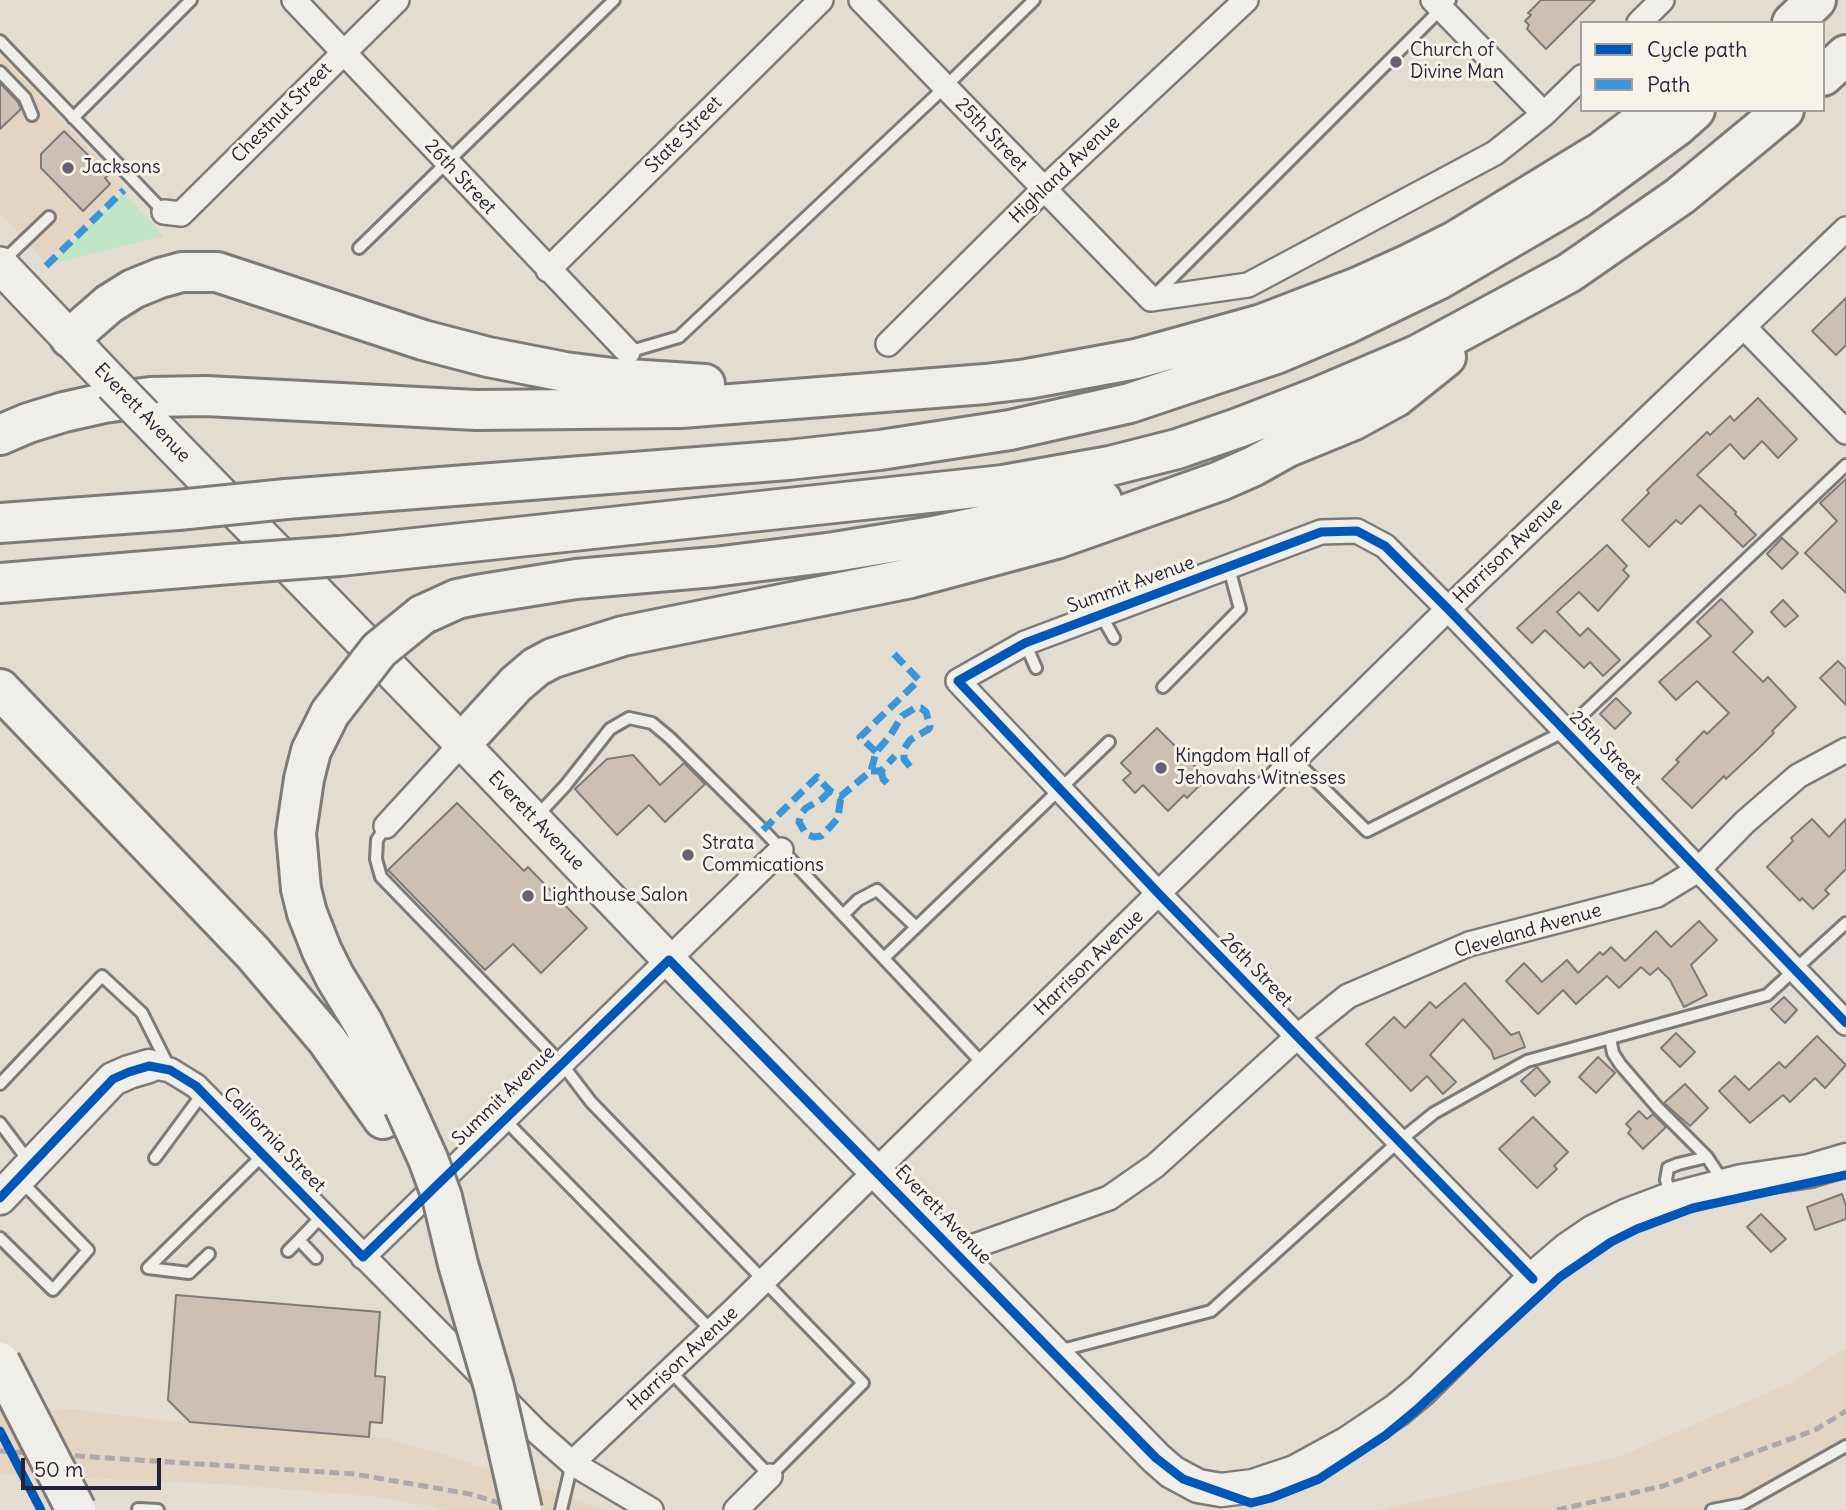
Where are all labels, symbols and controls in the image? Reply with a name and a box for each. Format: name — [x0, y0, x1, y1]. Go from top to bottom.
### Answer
legend — [1580, 21, 1825, 112]
text: Cycle path — [1647, 36, 1747, 63]
place label: Church of Divine Man — [1410, 40, 1504, 84]
marker: Church of Divine Man — [1388, 54, 1404, 70]
street label: Chestnut Street — [227, 58, 337, 168]
text: Path — [1647, 71, 1690, 98]
street label: State Street — [641, 92, 727, 178]
street label: 25th Street — [950, 93, 1032, 177]
street label: Highland Avenue — [1005, 111, 1125, 229]
street label: 26th Street — [420, 135, 500, 219]
place label: Jacksons — [82, 157, 161, 179]
marker: Jacksons — [60, 160, 76, 176]
street label: Everett Avenue — [89, 359, 195, 467]
street label: Harrison Avenue — [1449, 493, 1567, 609]
street label: Summit Avenue — [1064, 551, 1198, 619]
street label: 25th Street — [1564, 706, 1646, 790]
place label: Kingdom Hall of Jehovahs Witnesses — [1175, 746, 1346, 790]
marker: Kingdom Hall of Jehovahs Witnesses — [1153, 760, 1169, 776]
street label: Everett Avenue — [483, 767, 589, 875]
place label: Strata Commications — [702, 833, 824, 877]
marker: Strata Commications — [680, 847, 696, 863]
place label: Lighthouse Salon — [542, 885, 688, 907]
marker: Lighthouse Salon — [520, 888, 536, 904]
street label: Cleveland Avenue — [1452, 899, 1604, 963]
street label: Harrison Avenue — [1030, 905, 1148, 1021]
street label: 26th Street — [1215, 928, 1297, 1012]
street label: Summit Avenue — [448, 1041, 560, 1151]
street label: California Street — [218, 1083, 330, 1197]
street label: Everett Avenue — [890, 1161, 996, 1269]
street label: Harrison Avenue — [623, 1302, 743, 1416]
scale bar — [24, 1444, 164, 1488]
text: 50 m — [34, 1456, 83, 1483]

